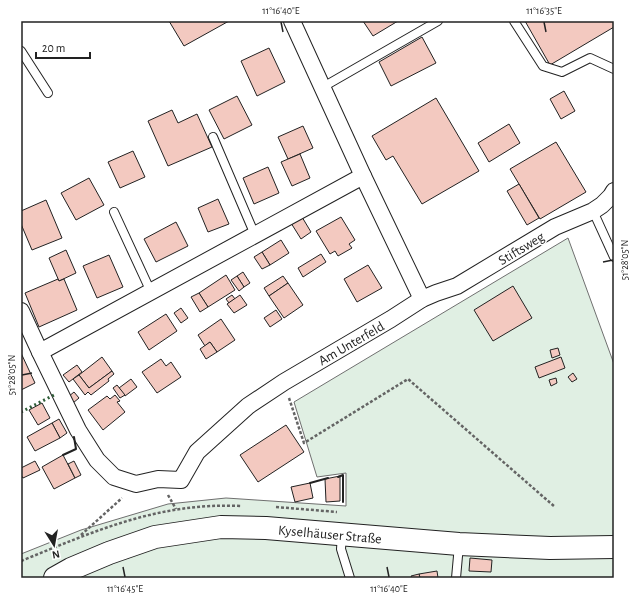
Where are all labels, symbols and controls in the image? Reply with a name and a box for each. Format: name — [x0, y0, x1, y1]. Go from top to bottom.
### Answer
text: 11°16'40"E — [262, 6, 300, 16]
text: 11°16'35"E — [526, 6, 562, 16]
scale bar — [36, 34, 90, 60]
text: 20 m — [42, 42, 65, 54]
street label: Stiftsweg — [496, 230, 547, 268]
text: 51°28'05"N — [620, 240, 630, 280]
street label: Am Unterfeld — [316, 319, 387, 368]
text: 51°28'05"N — [7, 355, 17, 395]
street label: Kyselhäuser Straße — [278, 523, 382, 546]
north arrow — [34, 525, 74, 565]
text: N — [51, 548, 61, 560]
text: 11°16'45"E — [107, 584, 143, 594]
text: 11°16'40"E — [370, 584, 408, 594]

